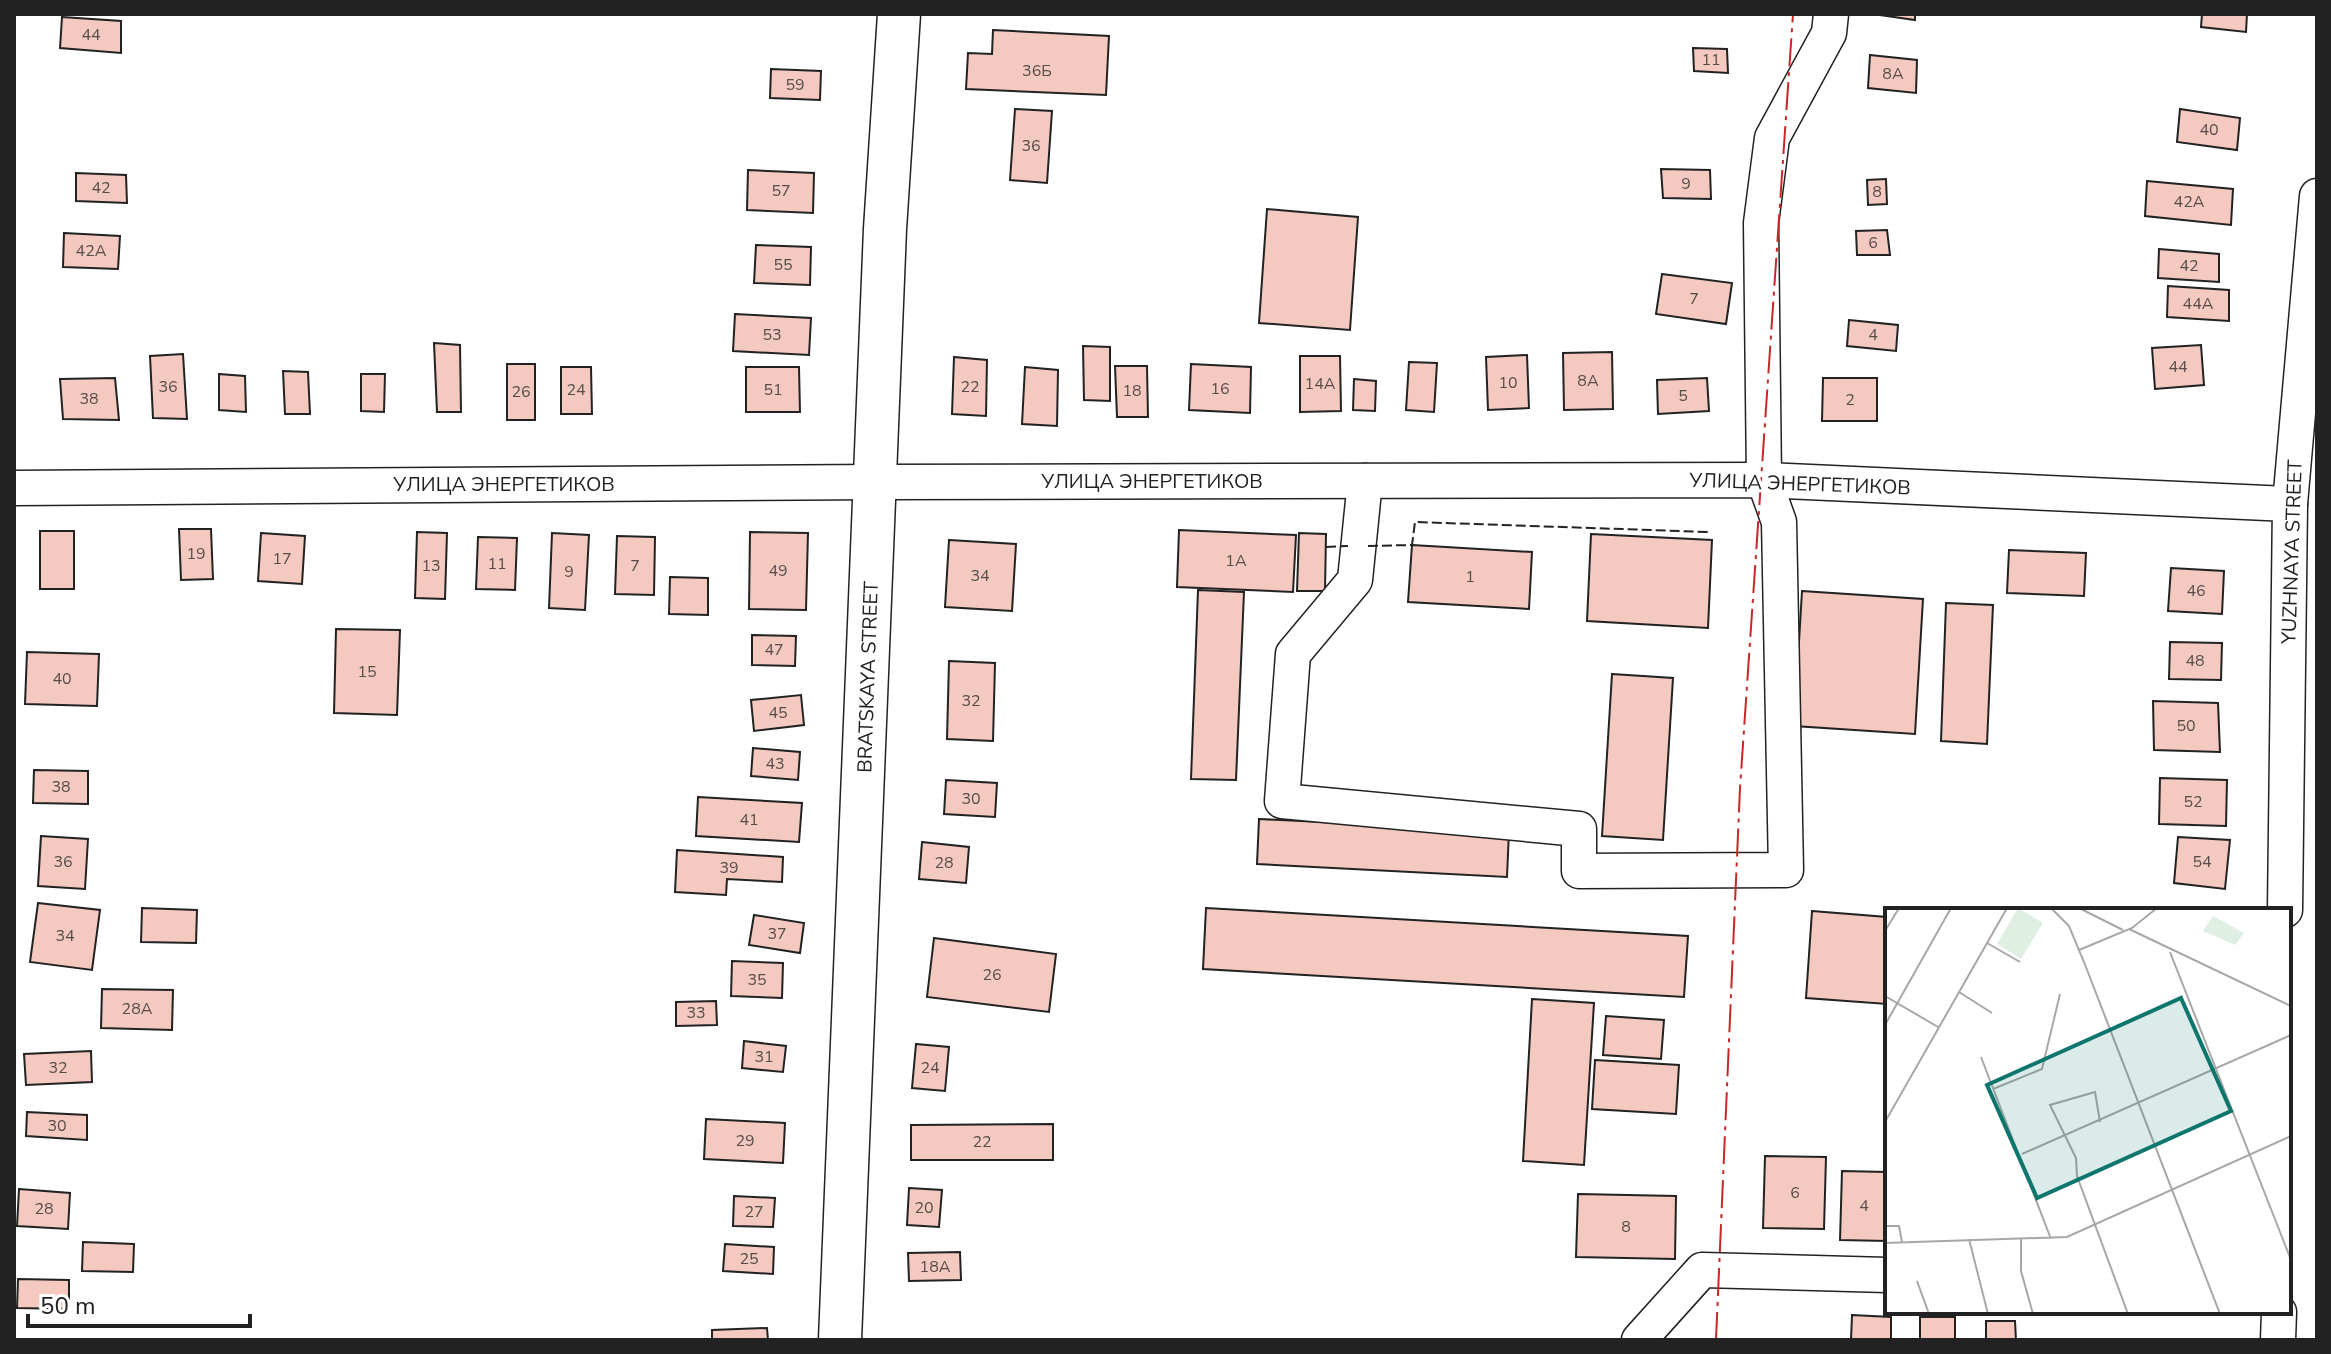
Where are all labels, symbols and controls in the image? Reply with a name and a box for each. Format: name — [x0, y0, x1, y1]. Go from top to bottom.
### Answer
house number: 44 — [81, 24, 101, 46]
house number: 11 — [1701, 49, 1721, 71]
house number: 36Б — [1022, 60, 1052, 82]
house number: 8А — [1882, 63, 1904, 85]
house number: 59 — [785, 74, 805, 96]
house number: 40 — [2199, 119, 2219, 141]
house number: 36 — [1021, 135, 1041, 157]
house number: 9 — [1681, 173, 1691, 195]
house number: 42 — [91, 177, 111, 199]
house number: 57 — [771, 180, 791, 202]
house number: 8 — [1872, 181, 1882, 203]
house number: 42А — [2174, 191, 2205, 213]
house number: 6 — [1868, 232, 1878, 254]
house number: 42А — [76, 240, 107, 262]
house number: 55 — [773, 254, 793, 276]
house number: 42 — [2179, 255, 2199, 277]
house number: 7 — [1689, 288, 1699, 310]
house number: 44А — [2183, 293, 2214, 315]
house number: 53 — [762, 324, 782, 346]
house number: 4 — [1868, 324, 1878, 346]
house number: 44 — [2168, 356, 2188, 378]
house number: 8А — [1577, 370, 1599, 392]
house number: 10 — [1498, 372, 1518, 394]
house number: 14А — [1305, 373, 1336, 395]
house number: 36 — [158, 376, 178, 398]
house number: 22 — [960, 376, 980, 398]
house number: 16 — [1210, 378, 1230, 400]
house number: 24 — [566, 379, 586, 401]
house number: 51 — [763, 379, 783, 401]
house number: 18 — [1122, 380, 1142, 402]
house number: 26 — [511, 381, 531, 403]
house number: 5 — [1678, 385, 1688, 407]
house number: 38 — [79, 388, 99, 410]
house number: 2 — [1845, 389, 1855, 411]
street label: YUZHNAYA STREET — [2275, 459, 2309, 646]
street label: УЛИЦА ЭНЕРГЕТИКОВ — [1688, 467, 1911, 501]
street label: УЛИЦА ЭНЕРГЕТИКОВ — [1040, 468, 1263, 495]
street label: УЛИЦА ЭНЕРГЕТИКОВ — [392, 471, 615, 498]
house number: 19 — [186, 543, 206, 565]
house number: 17 — [272, 548, 292, 570]
house number: 1А — [1225, 550, 1247, 572]
house number: 11 — [487, 553, 507, 575]
house number: 13 — [421, 555, 441, 577]
house number: 7 — [630, 555, 640, 577]
house number: 49 — [768, 560, 788, 582]
house number: 9 — [564, 561, 574, 583]
house number: 34 — [970, 565, 990, 587]
house number: 1 — [1465, 566, 1475, 588]
house number: 46 — [2186, 580, 2206, 602]
street label: BRATSKAYA STREET — [851, 581, 885, 773]
house number: 47 — [764, 639, 784, 661]
house number: 48 — [2185, 650, 2205, 672]
house number: 15 — [357, 661, 377, 683]
house number: 40 — [52, 668, 72, 690]
house number: 32 — [961, 690, 981, 712]
house number: 45 — [768, 702, 788, 724]
house number: 50 — [2176, 715, 2196, 737]
house number: 43 — [765, 753, 785, 775]
house number: 38 — [51, 776, 71, 798]
house number: 30 — [961, 788, 981, 810]
house number: 52 — [2183, 791, 2203, 813]
house number: 41 — [739, 809, 759, 831]
house number: 36 — [53, 851, 73, 873]
house number: 54 — [2192, 851, 2212, 873]
house number: 28 — [934, 852, 954, 874]
house number: 39 — [719, 857, 739, 879]
inset map — [1885, 908, 2291, 1314]
house number: 37 — [767, 923, 787, 945]
house number: 34 — [55, 925, 75, 947]
house number: 26 — [982, 964, 1002, 986]
house number: 35 — [747, 969, 767, 991]
house number: 28А — [122, 998, 153, 1020]
house number: 33 — [686, 1002, 706, 1024]
house number: 31 — [754, 1046, 774, 1068]
house number: 32 — [48, 1057, 68, 1079]
house number: 24 — [920, 1057, 940, 1079]
house number: 30 — [47, 1115, 67, 1137]
house number: 29 — [735, 1130, 755, 1152]
house number: 22 — [972, 1131, 992, 1153]
house number: 6 — [1790, 1182, 1800, 1204]
house number: 4 — [1859, 1195, 1869, 1217]
house number: 20 — [914, 1197, 934, 1219]
house number: 28 — [34, 1198, 54, 1220]
house number: 27 — [744, 1201, 764, 1223]
house number: 8 — [1621, 1216, 1631, 1238]
house number: 25 — [739, 1248, 759, 1270]
house number: 18А — [920, 1256, 951, 1278]
scale bar — [28, 1278, 250, 1328]
text: 50 m — [40, 1290, 96, 1322]

